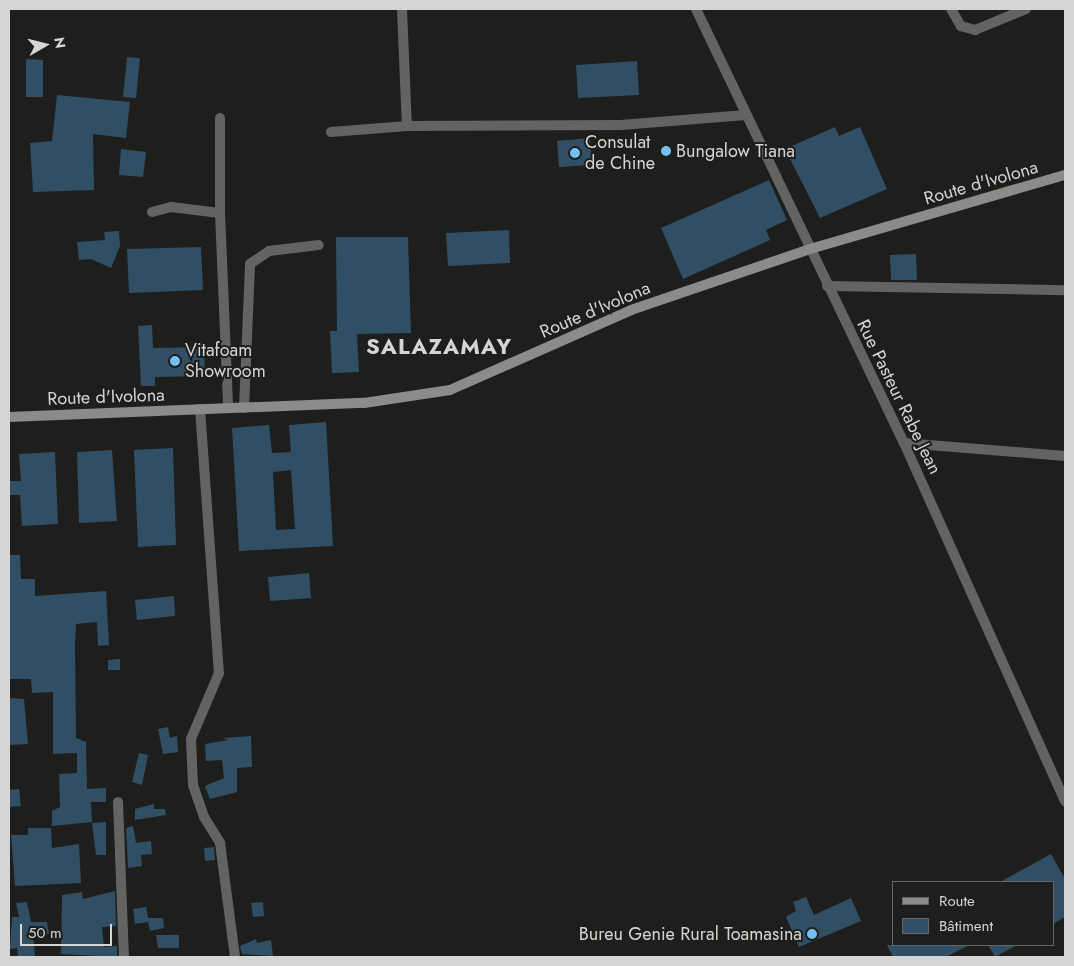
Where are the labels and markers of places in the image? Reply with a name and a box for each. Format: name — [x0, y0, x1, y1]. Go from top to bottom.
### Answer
place label: Consulat de Chine — [585, 132, 655, 174]
place label: Bungalow Tiana — [676, 140, 795, 162]
marker: Bungalow Tiana — [660, 145, 672, 157]
marker: Consulat de Chine — [569, 147, 581, 159]
place label: Vitafoam Showroom — [185, 340, 266, 382]
marker: Vitafoam Showroom — [169, 355, 181, 367]
place label: Bureu Genie Rural Toamasina — [579, 923, 802, 945]
marker: Bureu Genie Rural Toamasina — [806, 928, 818, 940]

